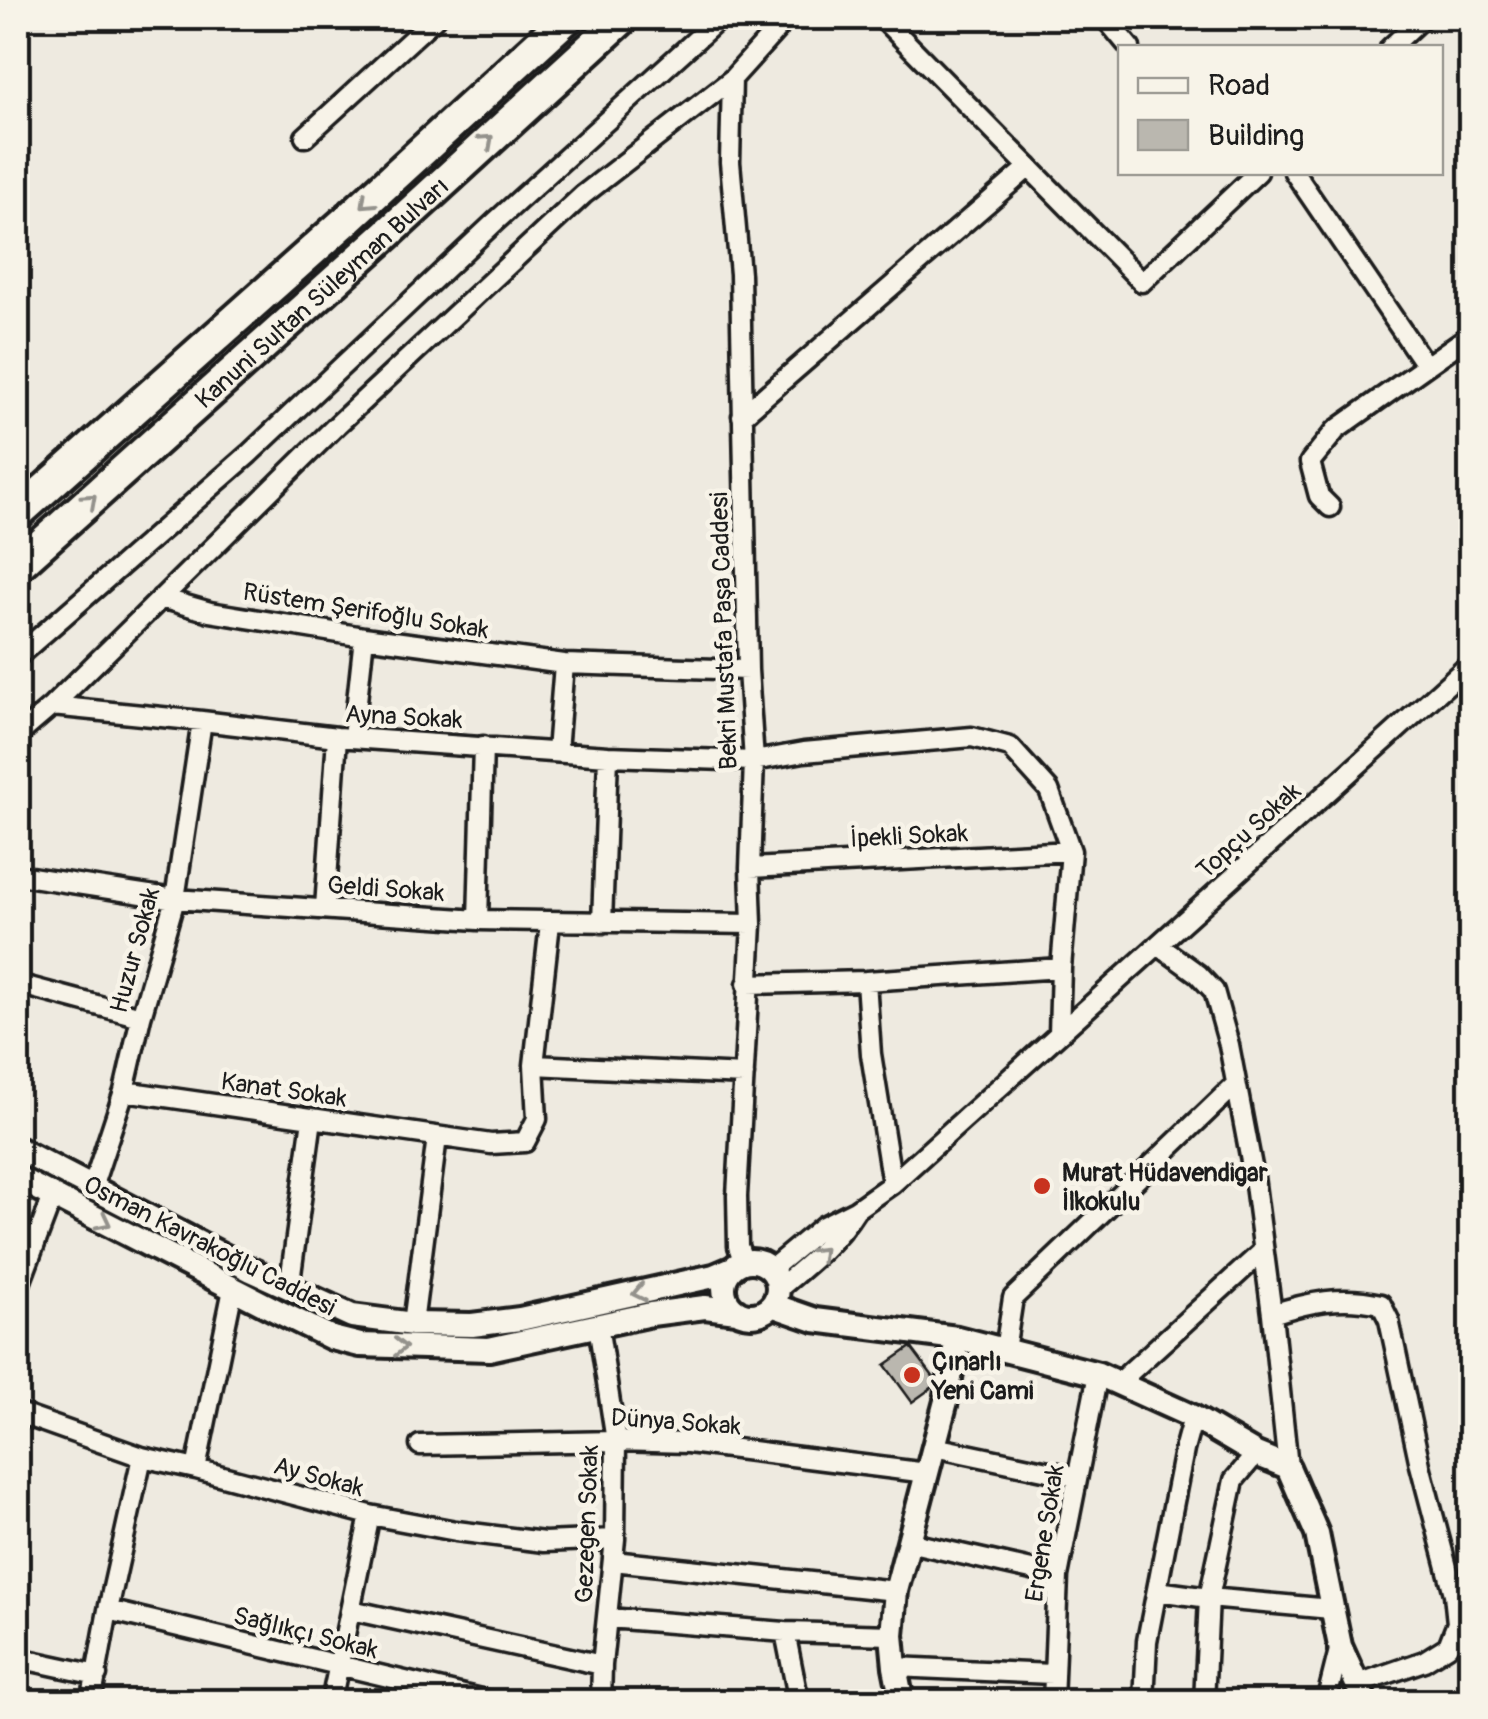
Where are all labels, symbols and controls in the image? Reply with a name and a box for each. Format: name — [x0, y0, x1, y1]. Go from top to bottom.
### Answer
legend — [1118, 45, 1443, 175]
text: Road — [1208, 67, 1270, 104]
text: Building — [1208, 117, 1304, 154]
one-way arrow — [475, 135, 494, 153]
street label: Kanuni Sultan Süleyman Bulvarı — [189, 171, 456, 416]
one-way arrow — [360, 190, 378, 208]
street label: Bekri Mustafa Paşa Caddesi — [704, 492, 745, 770]
one-way arrow — [78, 493, 97, 511]
street label: Rüstem Şerifoğlu Sokak — [241, 577, 491, 646]
street label: Ayna Sokak — [344, 699, 464, 736]
street label: Topçu Sokak — [1190, 776, 1308, 886]
street label: İpekli Sokak — [849, 818, 969, 855]
street label: Geldi Sokak — [326, 870, 446, 909]
street label: Huzur Sokak — [104, 884, 167, 1017]
street label: Kanat Sokak — [219, 1066, 349, 1115]
place label: Murat Hüdavendigar İlkokulu — [1062, 1158, 1269, 1218]
street label: Osman Kavrakoğlu Caddesi — [78, 1169, 341, 1323]
marker: Murat Hüdavendigar İlkokulu — [1031, 1175, 1053, 1197]
one-way arrow — [94, 1210, 112, 1229]
one-way arrow — [808, 1247, 827, 1265]
one-way arrow — [631, 1281, 648, 1302]
one-way arrow — [394, 1336, 409, 1358]
place label: Çınarlı Yeni Cami — [931, 1347, 1034, 1407]
marker: Çınarlı Yeni Cami — [901, 1364, 923, 1386]
street label: Dünya Sokak — [610, 1402, 743, 1443]
street label: Gezegen Sokak — [569, 1444, 606, 1604]
street label: Ay Sokak — [270, 1451, 368, 1504]
street label: Ergene Sokak — [1019, 1462, 1072, 1604]
street label: Sağlıkçı Sokak — [230, 1601, 382, 1667]

